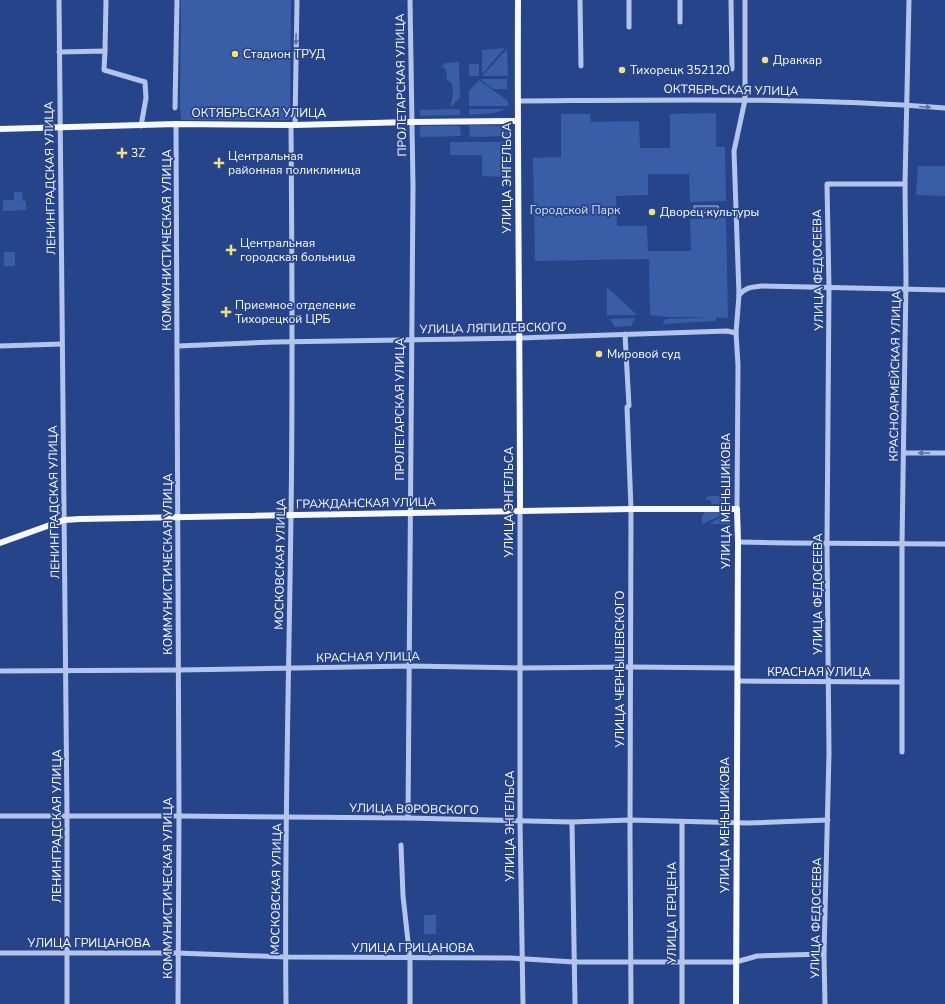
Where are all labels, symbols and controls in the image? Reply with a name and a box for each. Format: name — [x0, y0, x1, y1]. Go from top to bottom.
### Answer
street label: ПРОЛЕТАРСКАЯ УЛИЦА — [392, 13, 410, 157]
one-way arrow — [293, 33, 299, 46]
place label: Стадион ТРУД — [243, 46, 326, 62]
marker: Стадион ТРУД — [230, 49, 240, 59]
place label: Драккар — [773, 52, 822, 68]
marker: Драккар — [760, 55, 770, 65]
place label: Тихорецк 352120 — [630, 62, 730, 78]
marker: Тихорецк 352120 — [617, 65, 627, 75]
street label: ОКТЯБРЬСКАЯ УЛИЦА — [663, 81, 799, 99]
street label: ЛЕНИНГРАДСКАЯ УЛИЦА — [41, 101, 59, 255]
one-way arrow — [919, 103, 931, 110]
street label: ОКТЯБРЬСКАЯ УЛИЦА — [192, 105, 327, 121]
street label: УЛИЦА ЭНГЕЛЬСА — [499, 122, 515, 234]
place label: 3Z — [131, 145, 145, 161]
marker: 3Z — [116, 147, 128, 159]
place label: Центральная районная поликлиница — [228, 148, 361, 178]
street label: КОММУНИСТИЧЕСКАЯ УЛИЦА — [159, 149, 175, 331]
marker: Центральная районная поликлиница — [213, 157, 225, 169]
park label: Городской Парк — [530, 202, 621, 218]
place label: Дворец культуры — [660, 204, 759, 220]
marker: Дворец культуры — [647, 207, 657, 217]
street label: УЛИЦА ФЕДОСЕЕВА — [809, 209, 827, 332]
place label: Центральная городская больница — [240, 235, 356, 265]
marker: Центральная городская больница — [225, 244, 237, 256]
street label: КРАСНОАРМЕЙСКАЯ УЛИЦА — [886, 290, 904, 461]
place label: Приемное отделение Тихорецкой ЦРБ — [235, 297, 356, 327]
marker: Приемное отделение Тихорецкой ЦРБ — [220, 306, 232, 318]
street label: УЛИЦА ЛЯПИДЕВСКОГО — [419, 319, 566, 337]
street label: ПРОЛЕТАРСКАЯ УЛИЦА — [392, 337, 408, 481]
place label: Мировой суд — [607, 346, 681, 362]
marker: Мировой суд — [594, 349, 604, 359]
street label: ЛЕНИНГРАДСКАЯ УЛИЦА — [45, 425, 63, 579]
street label: УЛИЦА МЕНЬШИКОВА — [718, 433, 734, 570]
street label: УЛИЦА ЭНГЕЛЬСА — [501, 446, 517, 558]
one-way arrow — [917, 450, 930, 456]
street label: КОММУНИСТИЧЕСКАЯ УЛИЦА — [160, 473, 176, 655]
street label: ГРАЖДАНСКАЯ УЛИЦА — [296, 494, 436, 512]
street label: МОСКОВСКАЯ УЛИЦА — [271, 498, 289, 630]
street label: УЛИЦА ФЕДОСЕЕВА — [810, 533, 826, 656]
street label: УЛИЦА ЧЕРНЫШЕВСКОГО — [612, 590, 628, 749]
street label: КРАСНАЯ УЛИЦА — [316, 648, 420, 666]
street label: КРАСНАЯ УЛИЦА — [767, 664, 871, 680]
street label: ЛЕНИНГРАДСКАЯ УЛИЦА — [49, 749, 65, 903]
street label: УЛИЦА МЕНЬШИКОВА — [717, 757, 733, 894]
street label: УЛИЦА ЭНГЕЛЬСА — [502, 770, 518, 882]
street label: КОММУНИСТИЧЕСКАЯ УЛИЦА — [160, 797, 176, 979]
street label: УЛИЦА ВОРОВСКОГО — [348, 800, 479, 818]
street label: МОСКОВСКАЯ УЛИЦА — [267, 823, 285, 955]
street label: УЛИЦА ФЕДОСЕЕВА — [807, 857, 825, 980]
street label: УЛИЦА ГЕРЦЕНА — [664, 862, 680, 965]
street label: УЛИЦА ГРИЦАНОВА — [26, 935, 151, 951]
street label: УЛИЦА ГРИЦАНОВА — [350, 940, 475, 956]

